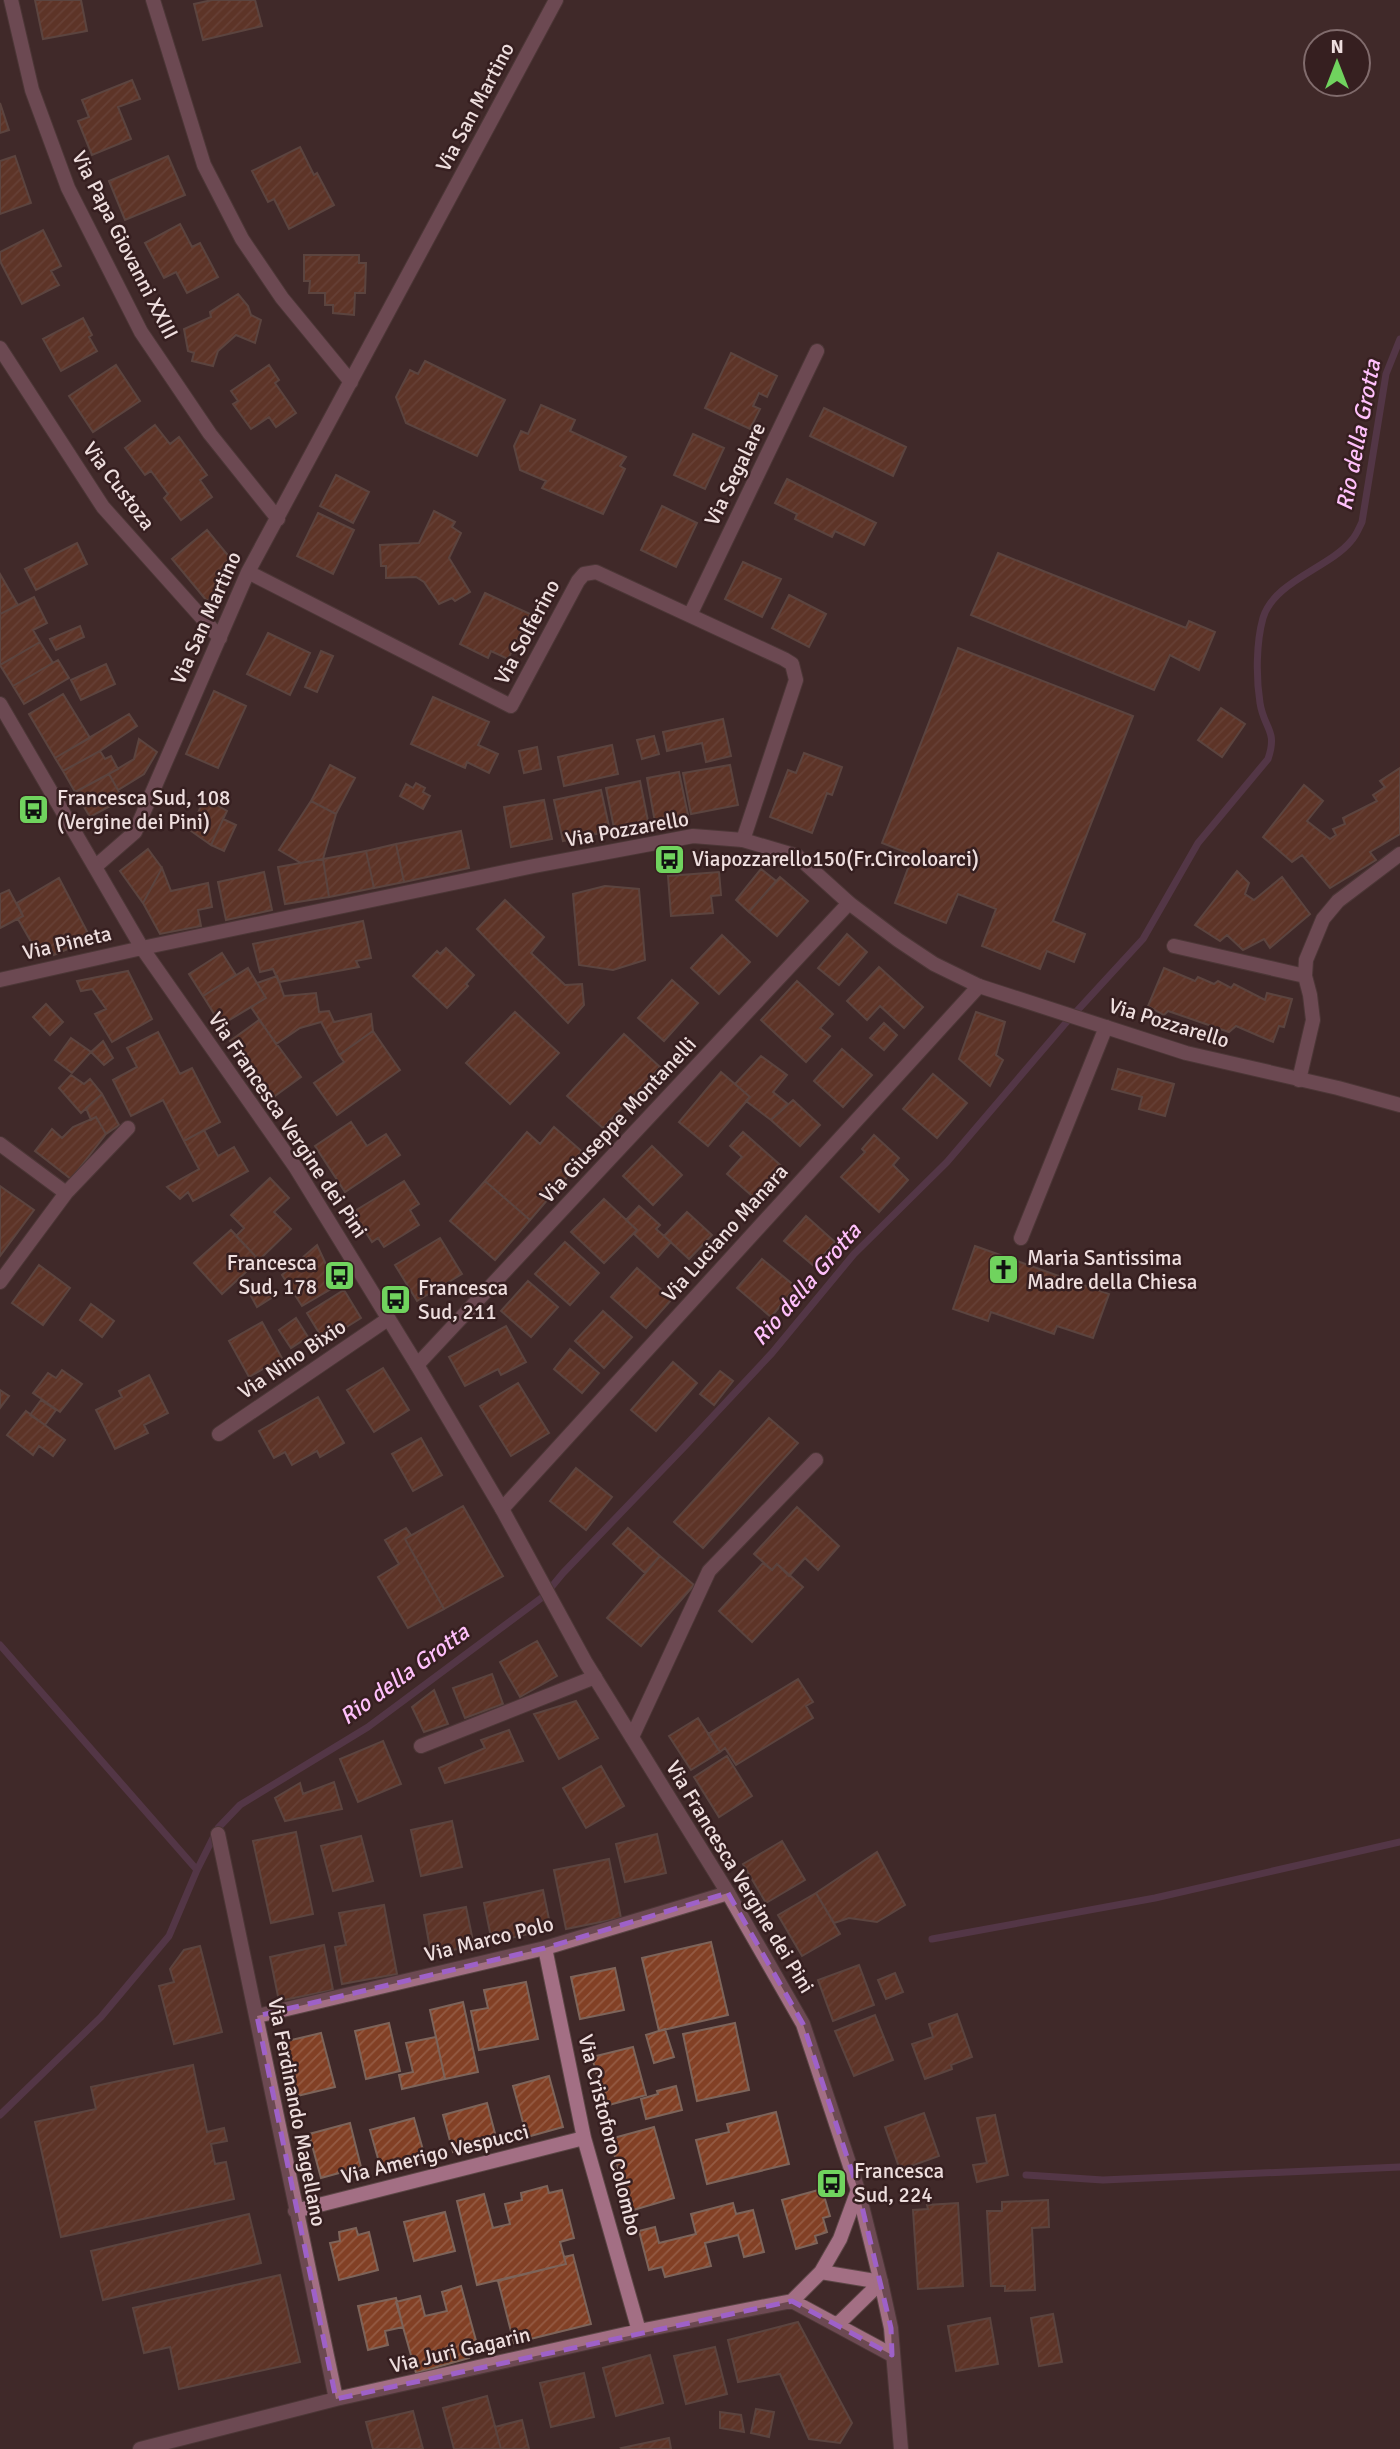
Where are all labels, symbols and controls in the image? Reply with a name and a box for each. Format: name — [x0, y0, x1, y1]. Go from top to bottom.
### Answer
north arrow — [1302, 28, 1372, 98]
text: N — [1330, 35, 1344, 59]
street label: Via San Martino — [430, 38, 520, 176]
street label: Via Papa Giovanni XXIII — [66, 146, 184, 344]
water label: Rio della Grotta — [1330, 356, 1388, 513]
street label: Via Segalare — [699, 418, 771, 530]
street label: Via Custoza — [77, 437, 161, 535]
street label: Via San Martino — [165, 548, 247, 688]
street label: Via Solferino — [488, 575, 566, 689]
place label: Francesca Sud, 108 (Vergine dei Pini) — [57, 785, 230, 835]
bus stop icon: Francesca Sud, 108 (Vergine dei Pini) — [17, 793, 51, 827]
street label: Via Pozzarello — [563, 805, 691, 853]
bus stop icon: Viapozzarello150(Fr.Circoloarci) — [652, 842, 686, 876]
place label: Viapozzarello150(Fr.Circoloarci) — [692, 846, 979, 872]
street label: Via Pineta — [20, 920, 114, 966]
street label: Via Pozzarello — [1105, 992, 1233, 1054]
street label: Via Francesca Vergine dei Pini — [203, 1007, 373, 1243]
street label: Via Giuseppe Montanelli — [534, 1031, 702, 1209]
street label: Via Luciano Manara — [656, 1159, 794, 1307]
water label: Rio della Grotta — [745, 1216, 868, 1352]
place label: Maria Santissima Madre della Chiesa — [1027, 1245, 1197, 1295]
place label: Francesca Sud, 178 — [227, 1250, 317, 1300]
church icon: Maria Santissima Madre della Chiesa — [987, 1253, 1021, 1287]
bus stop icon: Francesca Sud, 178 — [323, 1258, 357, 1292]
place label: Francesca Sud, 211 — [418, 1275, 508, 1325]
bus stop icon: Francesca Sud, 211 — [378, 1283, 412, 1317]
street label: Via Nino Bixio — [233, 1313, 351, 1405]
water label: Rio della Grotta — [334, 1617, 476, 1731]
street label: Via Francesca Vergine dei Pini — [660, 1756, 820, 1998]
street label: Via Marco Polo — [422, 1910, 556, 1968]
street label: Via Ferdinando Magellano — [262, 1995, 332, 2229]
street label: Via Cristoforo Colombo — [572, 2032, 648, 2238]
street label: Via Amerigo Vespucci — [339, 2118, 531, 2190]
place label: Francesca Sud, 224 — [854, 2158, 944, 2208]
bus stop icon: Francesca Sud, 224 — [814, 2166, 848, 2200]
street label: Via Juri Gagarin — [387, 2321, 533, 2379]

